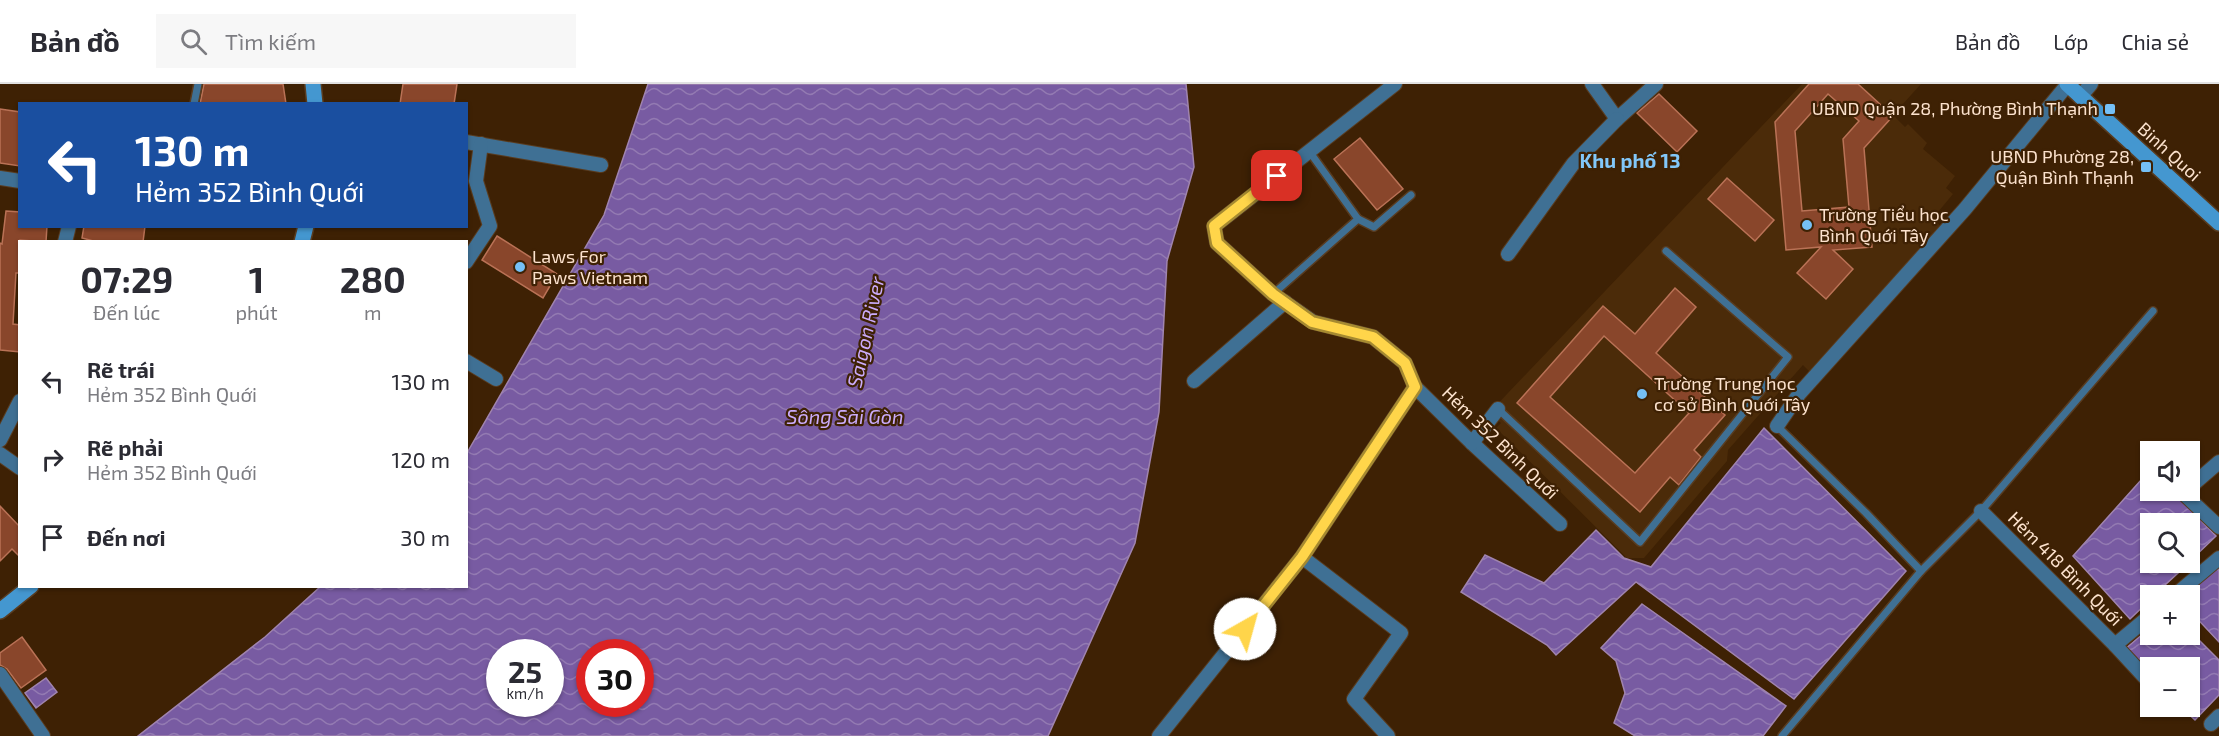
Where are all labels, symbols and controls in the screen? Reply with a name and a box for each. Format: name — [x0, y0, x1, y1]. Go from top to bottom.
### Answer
search box — [156, 14, 576, 68]
text: Bản đồ — [30, 24, 120, 58]
icon: search — [177, 25, 210, 58]
text: Tìm kiếm — [225, 28, 316, 54]
text: Bản đồ — [1955, 29, 2020, 54]
text: Lớp — [2053, 29, 2088, 54]
text: Chia sẻ — [2121, 29, 2189, 54]
place label: UBND Quận 28, Phường Bình Thạnh — [1812, 97, 2098, 119]
marker: UBND Quận 28, Phường Bình Thạnh — [2103, 102, 2117, 116]
street label: Binh Quoi — [2133, 117, 2206, 185]
text: 130 m — [135, 124, 250, 174]
icon: left — [36, 126, 114, 204]
place label: UBND Phường 28, Quận Bình Thạnh — [1990, 145, 2134, 188]
district label: Khu phố 13 — [1580, 148, 1681, 172]
pin — [1251, 150, 1302, 201]
icon: arrive — [1260, 159, 1293, 192]
marker: UBND Phường 28, Quận Bình Thạnh — [2139, 160, 2153, 174]
text: Hẻm 352 Bình Quới — [135, 175, 365, 207]
place label: Trường Tiểu học Bình Quới Tây — [1819, 203, 1949, 246]
marker: Trường Tiểu học Bình Quới Tây — [1800, 218, 1814, 232]
place label: Laws For Paws Vietnam — [532, 245, 648, 288]
text: 07:29 — [80, 257, 173, 300]
text: 1 — [249, 257, 264, 300]
text: 280 — [340, 257, 406, 300]
marker: Laws For Paws Vietnam — [513, 260, 527, 274]
water label: Saigon River — [842, 273, 889, 390]
text: Đến lúc — [93, 300, 160, 324]
text: phút — [235, 300, 278, 324]
text: m — [364, 300, 382, 324]
text: Rẽ trái — [87, 356, 155, 382]
icon: left — [36, 365, 69, 398]
text: 130 m — [392, 368, 450, 394]
place label: Trường Trung học cơ sở Bình Quới Tây — [1654, 372, 1811, 415]
street label: Hẻm 352 Bình Quới — [1438, 381, 1563, 503]
text: Hẻm 352 Bình Quới — [87, 382, 257, 406]
marker: Trường Trung học cơ sở Bình Quới Tây — [1635, 387, 1649, 401]
water label: Sông Sài Gòn — [786, 404, 904, 428]
text: Rẽ phải — [87, 434, 163, 460]
map controls — [2140, 441, 2200, 717]
button: sound — [2140, 441, 2200, 501]
icon: right — [36, 443, 69, 476]
text: 120 m — [391, 446, 450, 472]
text: Hẻm 352 Bình Quới — [87, 460, 257, 484]
street label: Hẻm 418 Bình Quới — [2004, 507, 2127, 630]
button: search — [2140, 513, 2200, 573]
icon: arrive — [36, 521, 69, 554]
text: Đến nơi — [87, 524, 165, 550]
text: 30 m — [400, 524, 450, 550]
button: + — [2140, 585, 2200, 645]
position arrow — [1213, 597, 1277, 661]
speed limit sign: 30 — [576, 639, 654, 717]
text: 25 — [508, 653, 542, 689]
button: − — [2140, 657, 2200, 717]
text: km/h — [506, 684, 544, 702]

